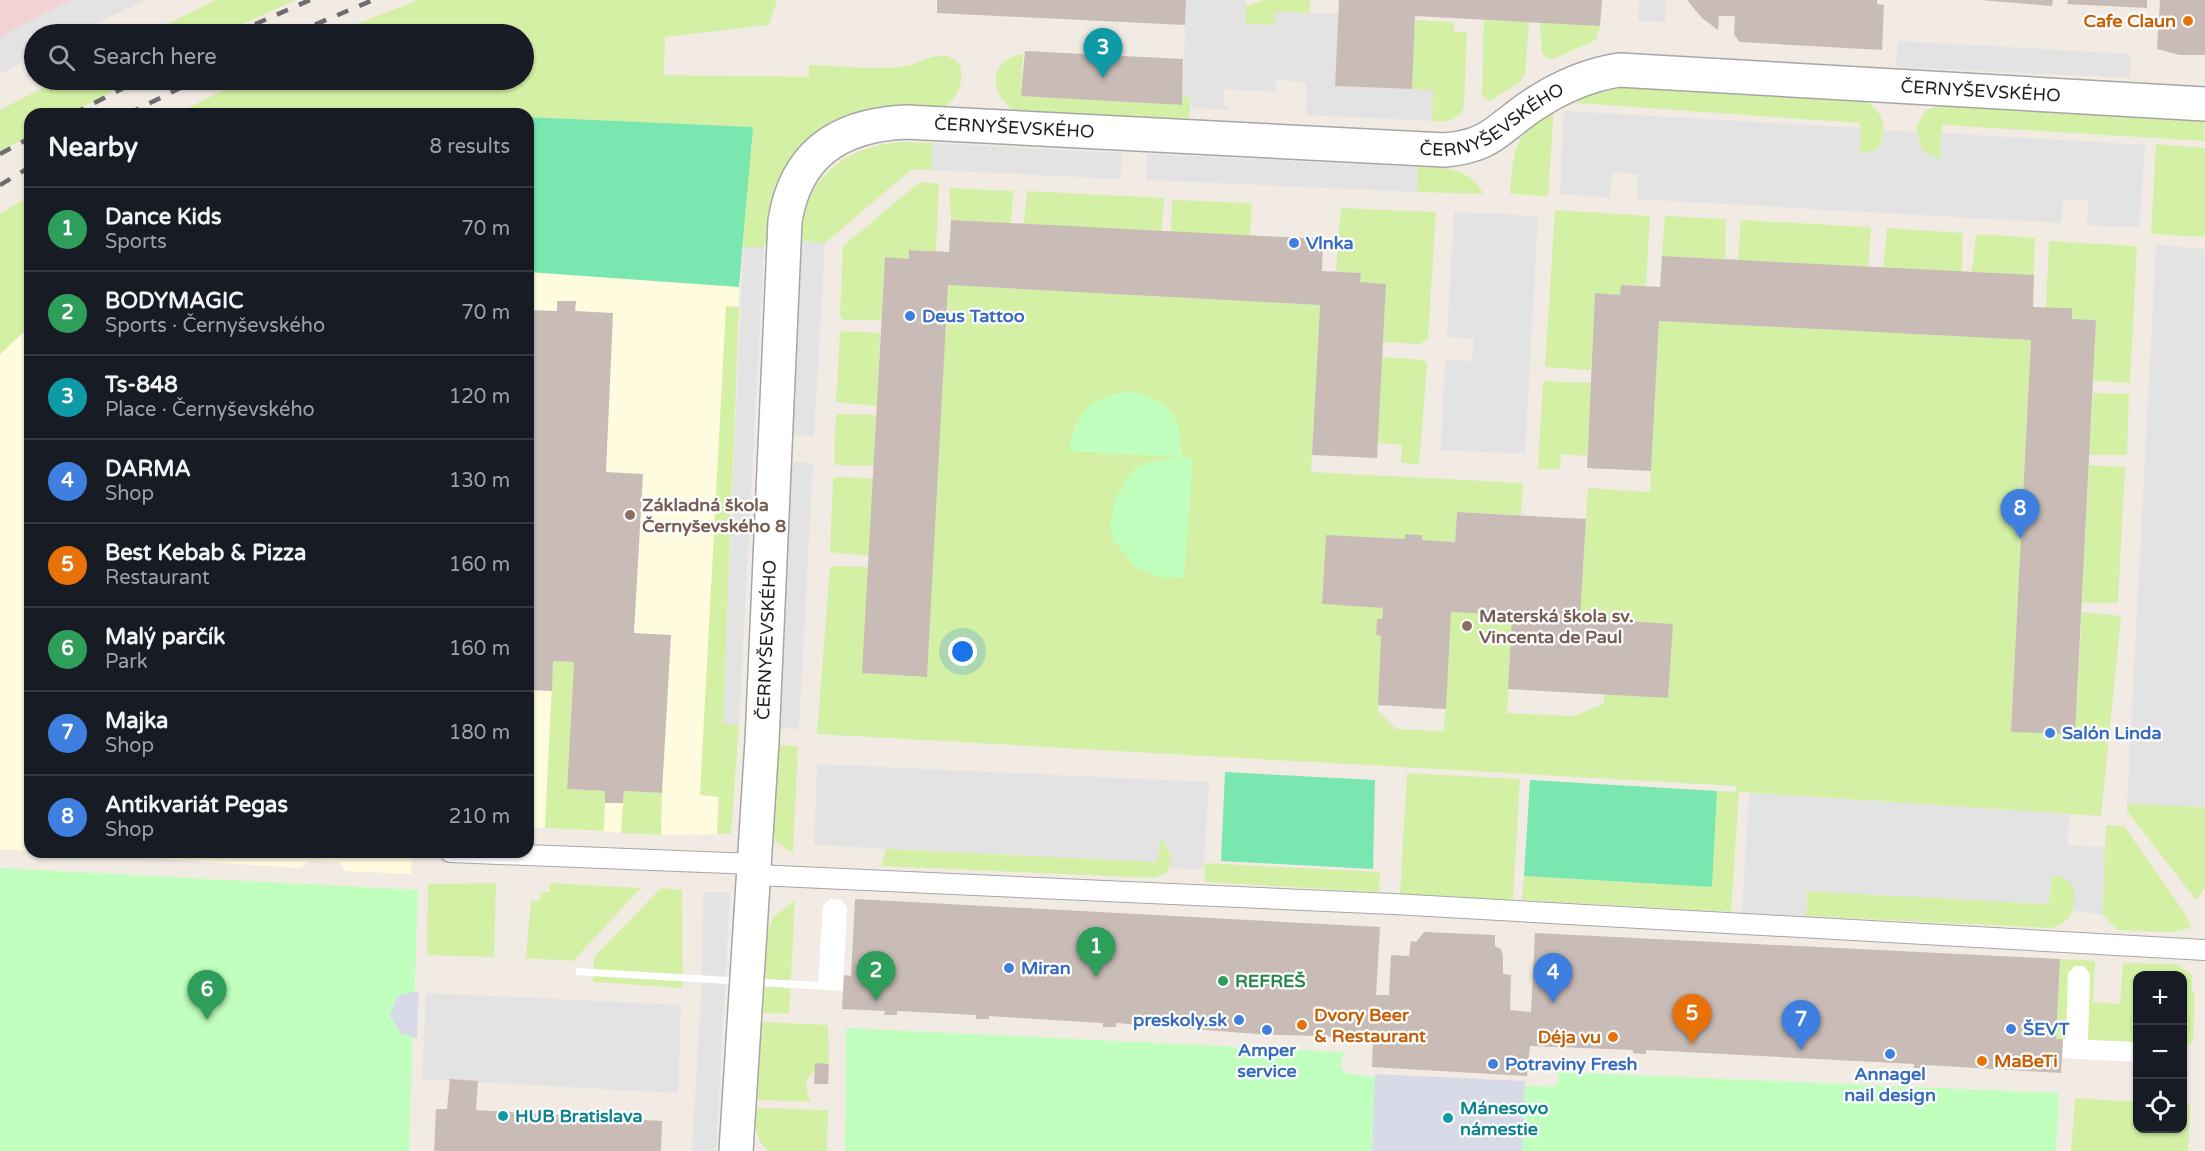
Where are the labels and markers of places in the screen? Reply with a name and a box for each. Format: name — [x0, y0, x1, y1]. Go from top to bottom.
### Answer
place label: Cafe Claun — [2083, 10, 2176, 32]
marker: Cafe Claun — [2181, 14, 2195, 28]
pin: 3 — [1084, 28, 1122, 78]
place label: Vlnka — [1306, 232, 1354, 254]
marker: Vlnka — [1287, 236, 1301, 250]
place label: Deus Tattoo — [922, 305, 1025, 327]
marker: Deus Tattoo — [903, 309, 917, 323]
pin: 8 — [2000, 490, 2040, 539]
place label: Základná škola Černyševského 8 — [642, 494, 786, 537]
marker: Základná škola Černyševského 8 — [623, 508, 637, 522]
place label: Materská škola sv. Vincenta de Paul — [1479, 605, 1634, 648]
marker: Materská škola sv. Vincenta de Paul — [1460, 619, 1474, 633]
place label: Salón Linda — [2062, 722, 2162, 744]
marker: Salón Linda — [2043, 726, 2057, 740]
pin: 1 — [1076, 928, 1116, 977]
pin: 2 — [856, 952, 896, 1001]
pin: 4 — [1534, 954, 1572, 1003]
place label: Miran — [1021, 957, 1071, 979]
marker: Miran — [1002, 961, 1016, 975]
pin: 6 — [188, 970, 226, 1020]
place label: REFREŠ — [1235, 970, 1306, 992]
marker: REFREŠ — [1216, 974, 1230, 988]
pin: 5 — [1672, 994, 1712, 1044]
pin: 7 — [1782, 1000, 1820, 1050]
place label: Dvory Beer & Restaurant — [1314, 1004, 1426, 1047]
place label: preskoly.sk — [1133, 1009, 1227, 1031]
marker: preskoly.sk — [1232, 1013, 1246, 1027]
marker: Dvory Beer & Restaurant — [1295, 1018, 1309, 1032]
place label: ŠEVT — [2023, 1018, 2071, 1040]
marker: ŠEVT — [2004, 1022, 2018, 1036]
marker: Amper service — [1260, 1023, 1274, 1037]
place label: Déja vu — [1538, 1026, 1601, 1048]
marker: Déja vu — [1606, 1030, 1620, 1044]
place label: Amper service — [1237, 1039, 1297, 1082]
marker: Annagel nail design — [1883, 1047, 1897, 1061]
place label: MaBeTi — [1994, 1050, 2058, 1072]
place label: Potraviny Fresh — [1505, 1053, 1637, 1075]
marker: MaBeTi — [1975, 1054, 1989, 1068]
marker: Potraviny Fresh — [1486, 1057, 1500, 1071]
place label: Annagel nail design — [1844, 1063, 1936, 1106]
place label: Mánesovo námestie — [1460, 1097, 1549, 1140]
place label: HUB Bratislava — [515, 1105, 643, 1127]
marker: HUB Bratislava — [496, 1109, 510, 1123]
marker: Mánesovo námestie — [1441, 1111, 1455, 1125]

